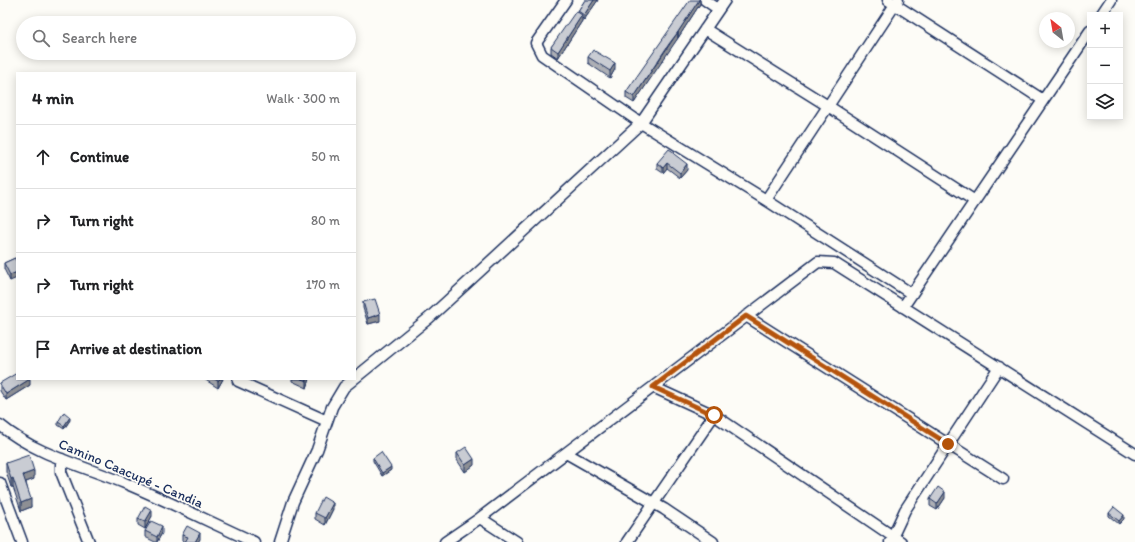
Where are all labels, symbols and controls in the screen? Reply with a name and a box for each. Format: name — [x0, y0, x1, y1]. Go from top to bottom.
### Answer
north arrow — [1039, 12, 1075, 48]
map controls — [1087, 12, 1123, 120]
button: + — [1087, 12, 1123, 48]
search box — [16, 16, 356, 60]
icon: search — [30, 27, 52, 49]
text: Search here — [62, 29, 137, 47]
button: − — [1087, 48, 1123, 84]
button: layers — [1087, 84, 1123, 120]
text: 4 min — [32, 88, 74, 108]
text: Walk · 300 m — [266, 91, 340, 106]
icon: ahead — [32, 146, 54, 168]
text: Continue — [70, 148, 129, 166]
text: 50 m — [311, 149, 340, 164]
icon: right — [32, 210, 54, 232]
text: Turn right — [70, 212, 134, 230]
text: 80 m — [311, 213, 340, 228]
icon: right — [32, 274, 54, 296]
text: Turn right — [70, 276, 134, 294]
text: 170 m — [306, 277, 340, 292]
icon: arrive — [32, 338, 54, 360]
text: Arrive at destination — [70, 340, 202, 358]
route start — [705, 406, 723, 424]
street label: Camino Caacupé - Candia — [56, 435, 206, 512]
route end — [939, 435, 957, 453]

